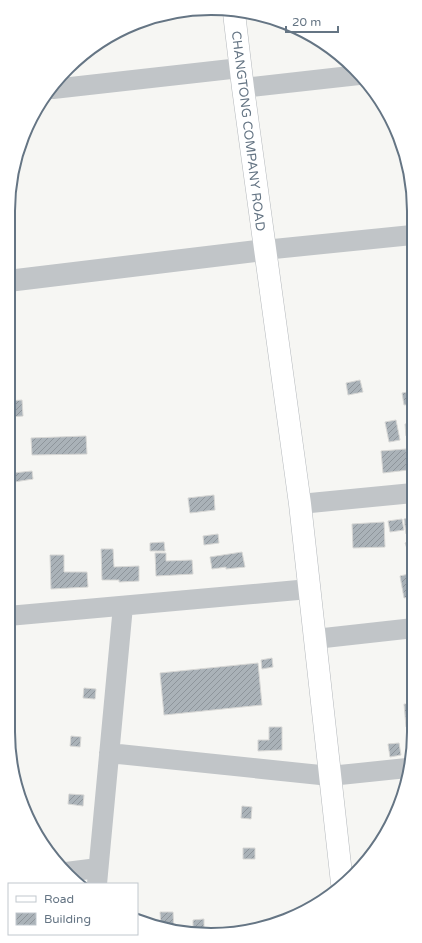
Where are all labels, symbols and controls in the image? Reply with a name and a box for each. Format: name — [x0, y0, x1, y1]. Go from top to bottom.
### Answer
scale bar — [286, 8, 338, 34]
text: 20 m — [292, 15, 321, 29]
street label: CHANGTONG COMPANY ROAD — [228, 30, 268, 232]
legend — [8, 883, 138, 935]
text: Road — [44, 892, 74, 906]
text: Building — [44, 912, 91, 926]

